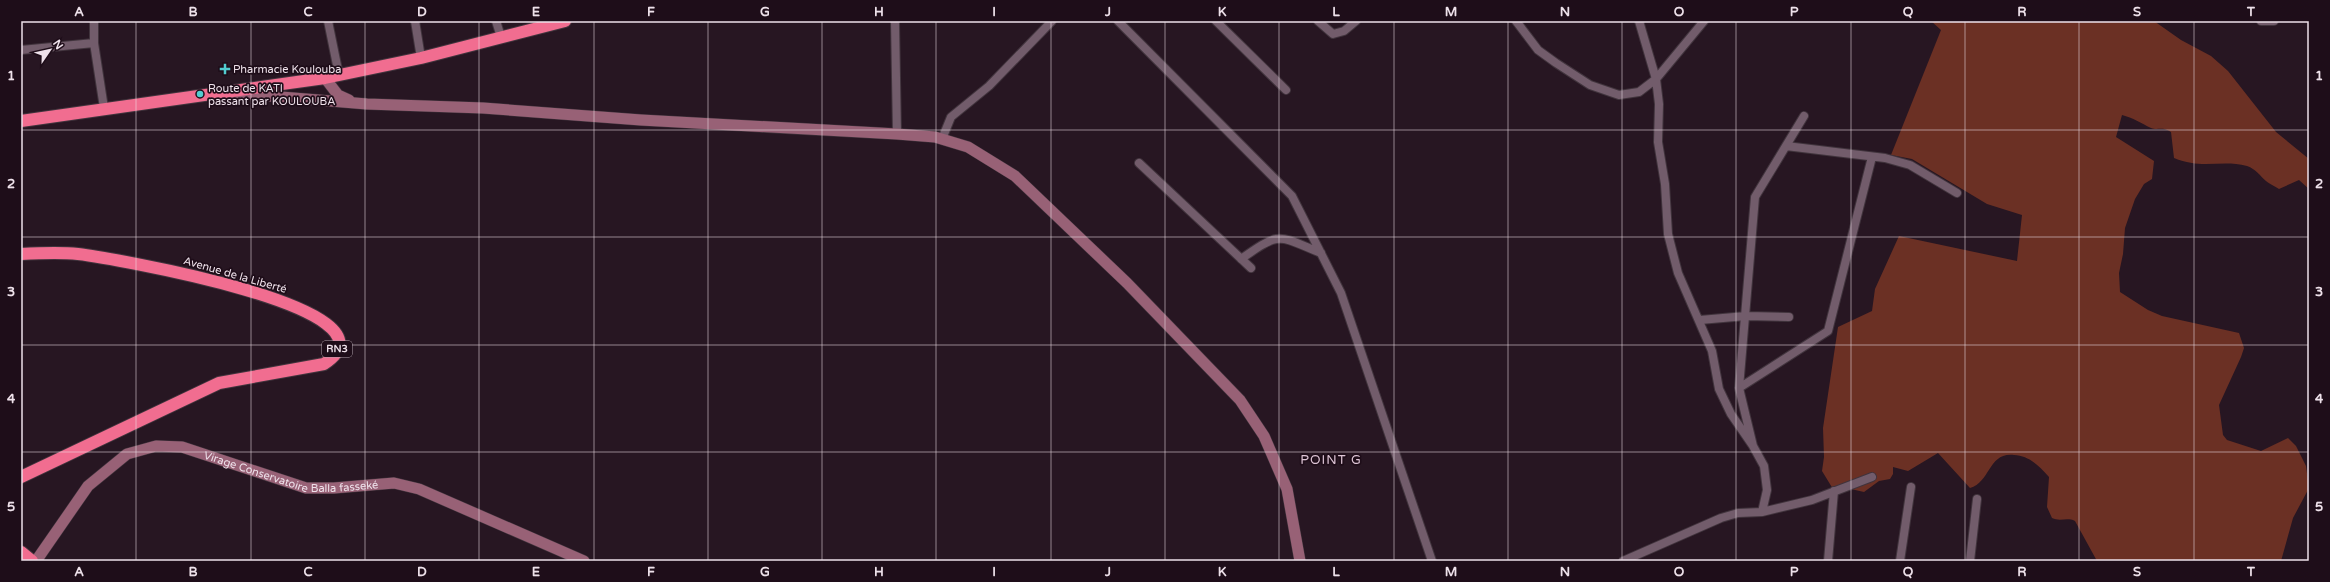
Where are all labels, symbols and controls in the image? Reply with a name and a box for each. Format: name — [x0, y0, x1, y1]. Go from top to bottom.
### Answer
text: A — [74, 4, 84, 20]
text: B — [188, 4, 198, 20]
text: C — [303, 4, 313, 20]
text: D — [417, 4, 427, 20]
text: E — [532, 4, 540, 20]
text: F — [647, 4, 655, 20]
text: G — [760, 4, 770, 20]
text: H — [874, 4, 884, 20]
text: I — [992, 4, 996, 20]
text: J — [1104, 4, 1111, 20]
text: K — [1218, 4, 1227, 20]
text: L — [1332, 4, 1340, 20]
text: M — [1445, 4, 1457, 20]
text: N — [1560, 4, 1570, 20]
text: O — [1674, 4, 1685, 20]
text: P — [1790, 4, 1799, 20]
text: Q — [1903, 4, 1914, 20]
text: R — [2017, 4, 2027, 20]
text: S — [2133, 4, 2141, 20]
text: T — [2246, 4, 2256, 20]
north arrow — [30, 30, 70, 70]
text: N — [50, 37, 66, 52]
place label: Pharmacie Koulouba — [233, 63, 341, 76]
marker: Pharmacie Koulouba — [220, 64, 230, 74]
text: 1 — [7, 68, 15, 84]
text: 1 — [2315, 68, 2323, 84]
place label: Route de KATI passant par KOULOUBA — [208, 82, 335, 108]
marker: Route de KATI passant par KOULOUBA — [195, 89, 205, 99]
text: 2 — [7, 176, 15, 192]
text: 2 — [2315, 176, 2323, 192]
street label: Avenue de la Liberté — [182, 254, 288, 296]
text: 3 — [7, 284, 15, 300]
text: 3 — [2315, 284, 2323, 300]
road number: RN3 — [322, 341, 352, 357]
text: 4 — [7, 391, 16, 407]
text: 4 — [2315, 391, 2324, 407]
street label: Virage Conservatoire Balla fasseké — [202, 448, 379, 495]
district label: POINT G — [1300, 452, 1362, 468]
text: 5 — [7, 499, 15, 515]
text: 5 — [2315, 499, 2323, 515]
text: A — [74, 564, 84, 580]
text: B — [188, 564, 198, 580]
text: C — [303, 564, 313, 580]
text: D — [417, 564, 427, 580]
text: E — [532, 564, 540, 580]
text: F — [647, 564, 655, 580]
text: G — [760, 564, 770, 580]
text: H — [874, 564, 884, 580]
text: I — [992, 564, 996, 580]
text: J — [1104, 564, 1111, 580]
text: K — [1218, 564, 1227, 580]
text: L — [1332, 564, 1340, 580]
text: M — [1445, 564, 1457, 580]
text: N — [1560, 564, 1570, 580]
text: O — [1674, 564, 1685, 580]
text: P — [1790, 564, 1799, 580]
text: Q — [1903, 564, 1914, 580]
text: R — [2017, 564, 2027, 580]
text: S — [2133, 564, 2141, 580]
text: T — [2246, 564, 2256, 580]

